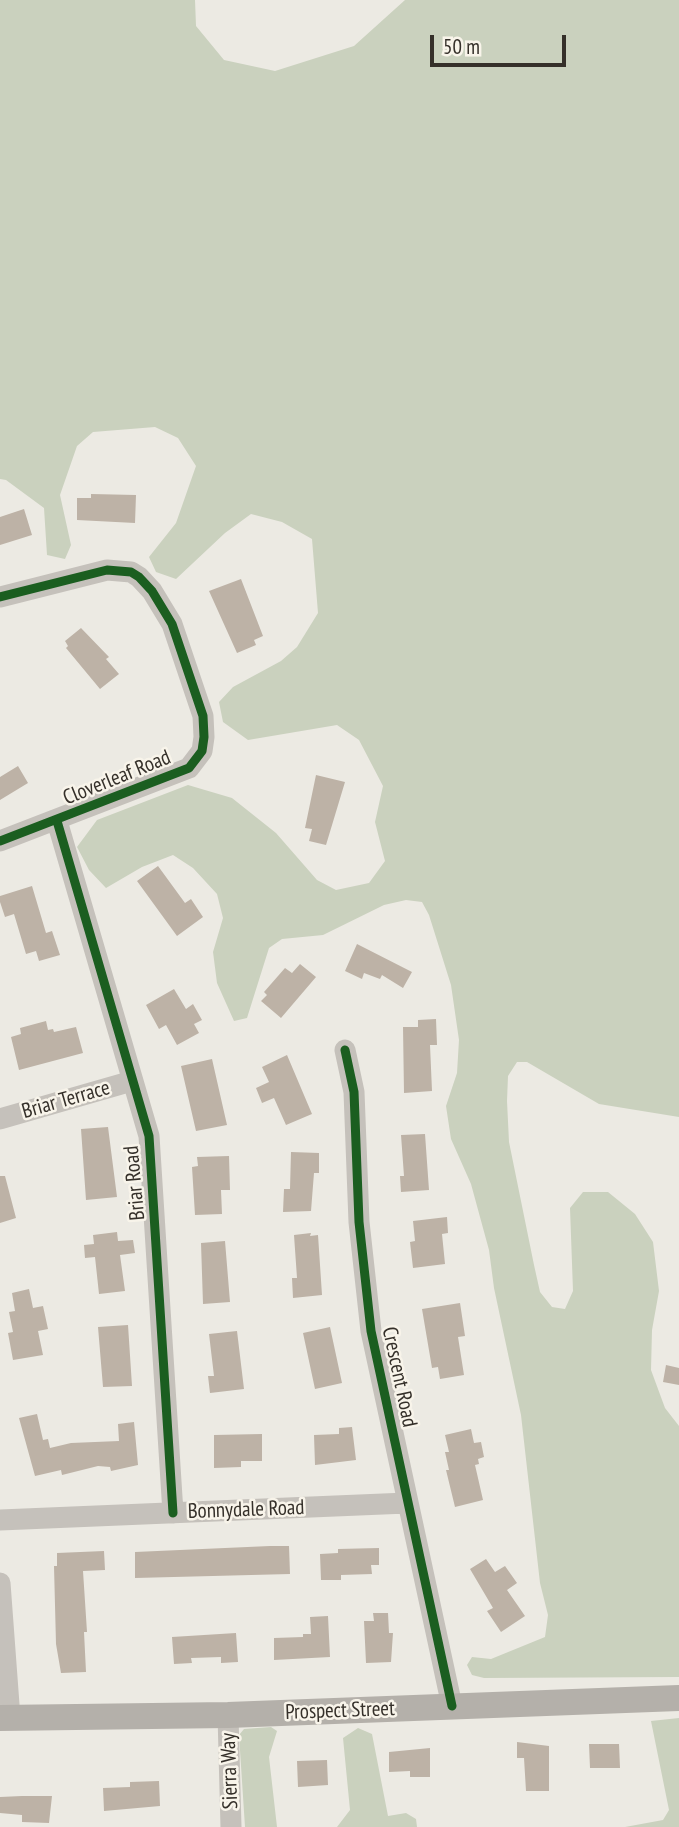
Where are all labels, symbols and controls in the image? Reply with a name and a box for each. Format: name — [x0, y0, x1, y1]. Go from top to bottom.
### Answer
scale bar — [434, 21, 570, 65]
text: 50 m — [443, 33, 480, 60]
street label: Cloverleaf Road — [60, 745, 174, 811]
street label: Briar Terrace — [19, 1075, 113, 1125]
street label: Briar Road — [119, 1145, 151, 1221]
street label: Crescent Road — [376, 1325, 422, 1429]
street label: Bonnydale Road — [187, 1495, 305, 1525]
street label: Prospect Street — [285, 1696, 395, 1726]
street label: Sierra Way — [216, 1732, 244, 1810]

